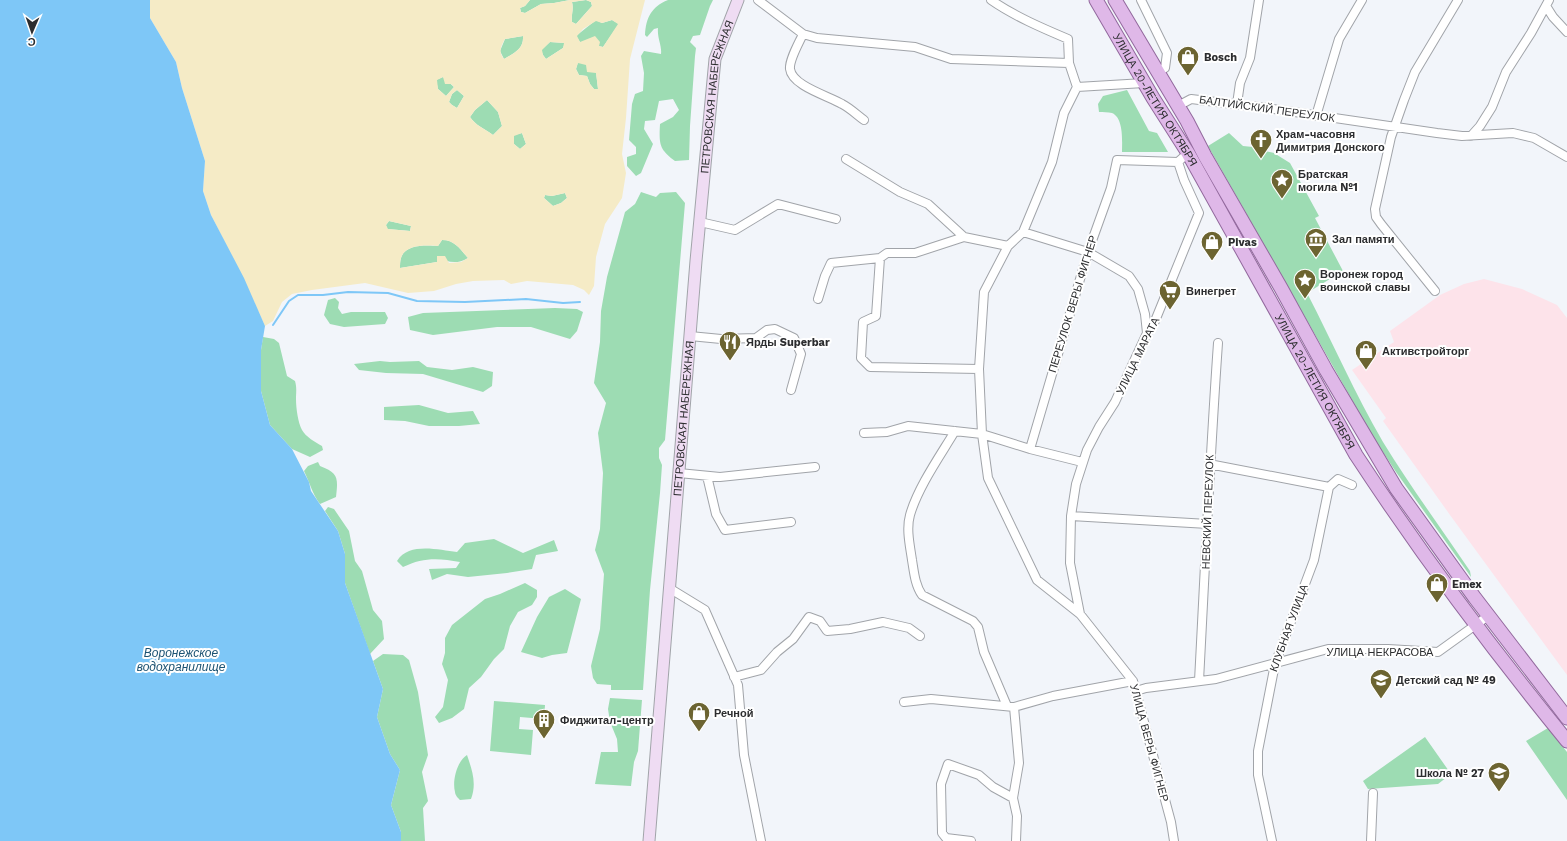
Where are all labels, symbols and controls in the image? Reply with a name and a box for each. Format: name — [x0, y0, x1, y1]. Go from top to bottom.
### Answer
north arrow — [12, 12, 52, 52]
street label: ПЕТРОВСКАЯ НАБЕРЕЖНАЯ — [698, 18, 736, 174]
street label: УЛИЦА 20-ЛЕТИЯ ОКТЯБРЯ — [1110, 31, 1200, 168]
text: С — [27, 35, 36, 48]
shop icon: Bosch — [1175, 44, 1201, 77]
place label: Bosch — [1204, 51, 1237, 64]
street label: БАЛТИЙСКИЙ ПЕРЕУЛОК — [1198, 93, 1336, 125]
church icon: Храм-часовня Димитрия Донского — [1248, 127, 1274, 160]
place label: Храм-часовня Димитрия Донского — [1276, 128, 1385, 154]
place icon: Братская могила №1 — [1269, 167, 1295, 200]
place label: Братская могила №1 — [1298, 168, 1358, 194]
museum icon: Зал памяти — [1303, 226, 1329, 259]
shop icon: Pivas — [1199, 229, 1225, 262]
place label: Зал памяти — [1332, 233, 1395, 246]
street label: ПЕРЕУЛОК ВЕРЫ ФИГНЕР — [1046, 234, 1100, 374]
place label: Pivas — [1228, 236, 1257, 249]
place icon: Воронеж город воинской славы — [1292, 267, 1318, 300]
place label: Воронеж город воинской славы — [1320, 268, 1410, 294]
supermarket icon: Винегрет — [1157, 278, 1183, 311]
place label: Винегрет — [1186, 285, 1237, 298]
street label: УЛИЦА 20-ЛЕТИЯ ОКТЯБРЯ — [1272, 312, 1358, 451]
street label: УЛИЦА МАРАТА — [1114, 315, 1163, 397]
restaurant icon: Ярды Superbar — [717, 329, 743, 362]
place label: Ярды Superbar — [746, 336, 830, 349]
shop icon: Активстройторг — [1353, 338, 1379, 371]
street label: ПЕТРОВСКАЯ НАБЕРЕЖНАЯ — [670, 340, 696, 497]
place label: Активстройторг — [1382, 345, 1469, 358]
street label: НЕВСКИЙ ПЕРЕУЛОК — [1199, 454, 1217, 570]
shop icon: Emex — [1424, 571, 1450, 604]
place label: Emex — [1452, 578, 1482, 591]
street label: КЛУБНАЯ УЛИЦА — [1267, 582, 1311, 673]
water label: Воронежское водохранилище — [137, 646, 226, 674]
street label: УЛИЦА НЕКРАСОВА — [1327, 646, 1434, 659]
school or university icon: Детский сад № 49 — [1368, 667, 1394, 700]
place label: Детский сад № 49 — [1396, 674, 1496, 687]
street label: УЛИЦА ВЕРЫ ФИГНЕР — [1127, 683, 1171, 803]
shop icon: Речной — [686, 700, 712, 733]
building icon: Фиджитал-центр — [531, 707, 557, 740]
place label: Речной — [714, 707, 753, 720]
place label: Фиджитал-центр — [560, 714, 654, 727]
school or university icon: Школа № 27 — [1486, 760, 1512, 793]
place label: Школа № 27 — [1416, 767, 1484, 780]

